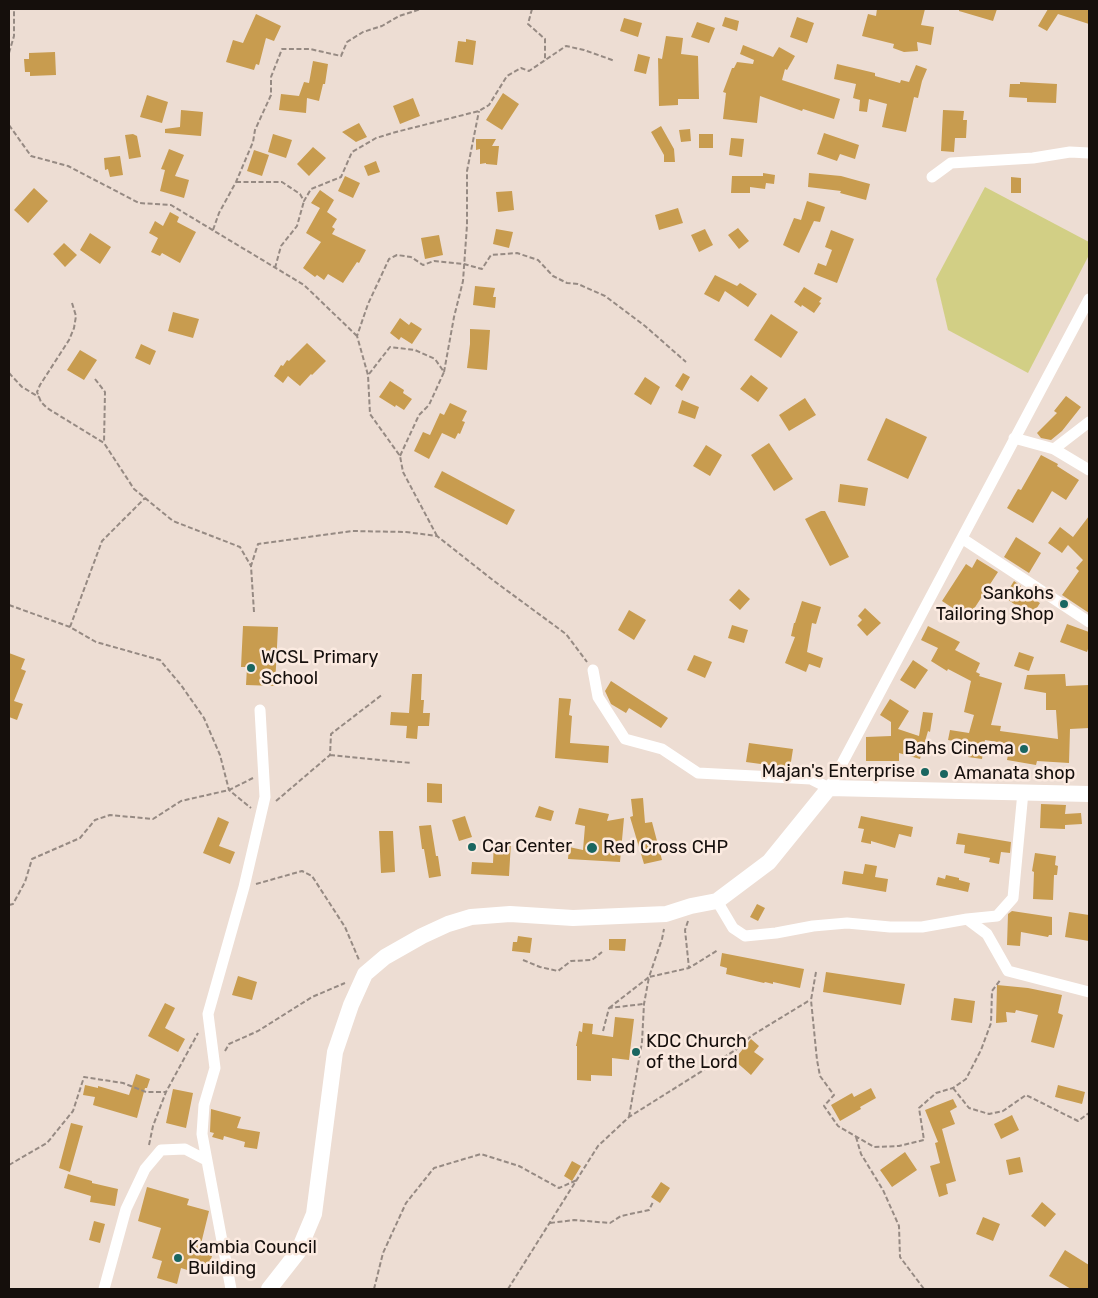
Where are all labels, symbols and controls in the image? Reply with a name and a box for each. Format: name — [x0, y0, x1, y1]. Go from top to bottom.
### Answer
place label: Sankohs Tailoring Shop — [936, 583, 1054, 626]
marker: Sankohs Tailoring Shop — [1058, 598, 1070, 610]
place label: WCSL Primary School — [261, 647, 378, 690]
marker: WCSL Primary School — [245, 662, 257, 674]
place label: Bahs Cinema — [904, 738, 1014, 760]
marker: Bahs Cinema — [1018, 743, 1030, 755]
place label: Majan's Enterprise — [762, 761, 915, 783]
place label: Amanata shop — [954, 763, 1075, 785]
marker: Majan's Enterprise — [919, 766, 931, 778]
marker: Amanata shop — [938, 768, 950, 780]
place label: Car Center — [482, 836, 572, 858]
place label: Red Cross CHP — [603, 837, 728, 859]
marker: Car Center — [466, 841, 478, 853]
marker: Red Cross CHP — [585, 841, 599, 855]
place label: KDC Church of the Lord — [646, 1031, 747, 1074]
marker: KDC Church of the Lord — [630, 1046, 642, 1058]
place label: Kambia Council Building — [188, 1237, 317, 1280]
marker: Kambia Council Building — [172, 1252, 184, 1264]

